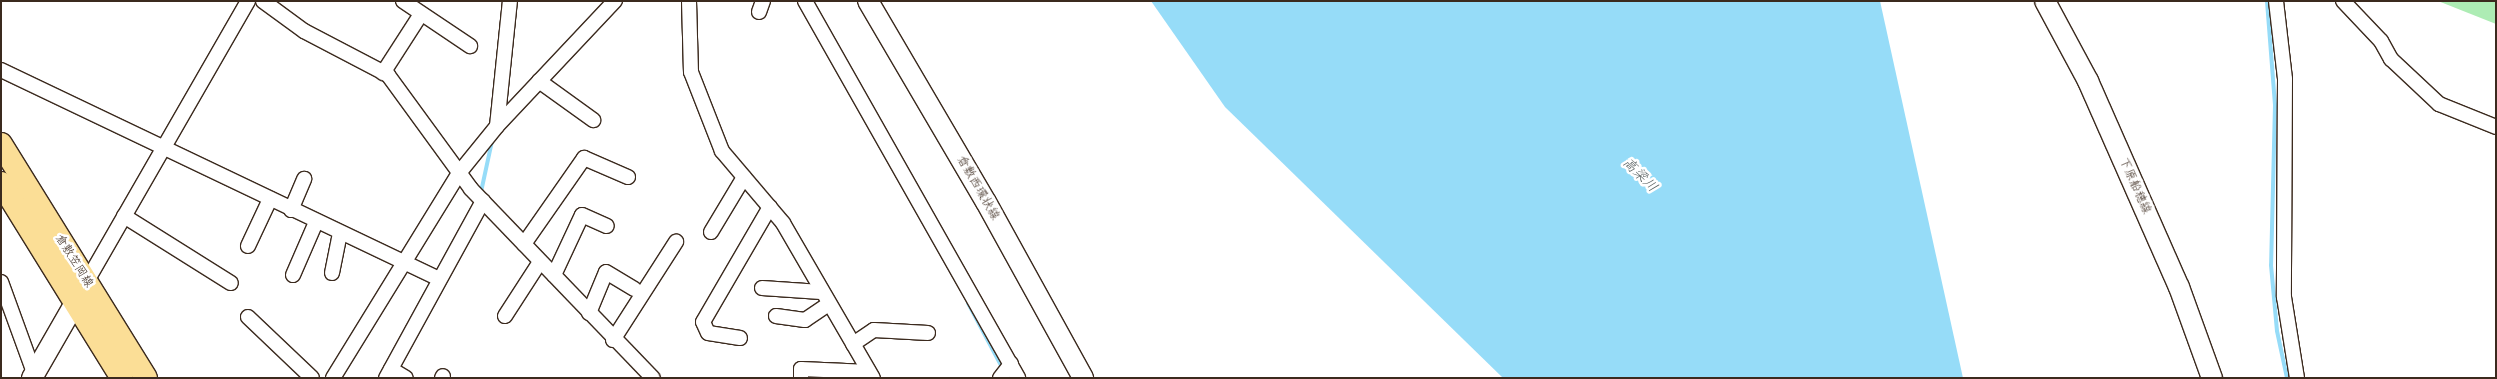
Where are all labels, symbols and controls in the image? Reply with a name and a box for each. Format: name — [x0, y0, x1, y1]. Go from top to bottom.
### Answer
street label: 倉敷西環状線 — [954, 153, 1002, 223]
water label: 高梁川 — [1619, 154, 1661, 196]
street label: 下原船穂線 — [2116, 156, 2154, 216]
street label: 倉敷笠岡線 — [52, 232, 96, 290]

